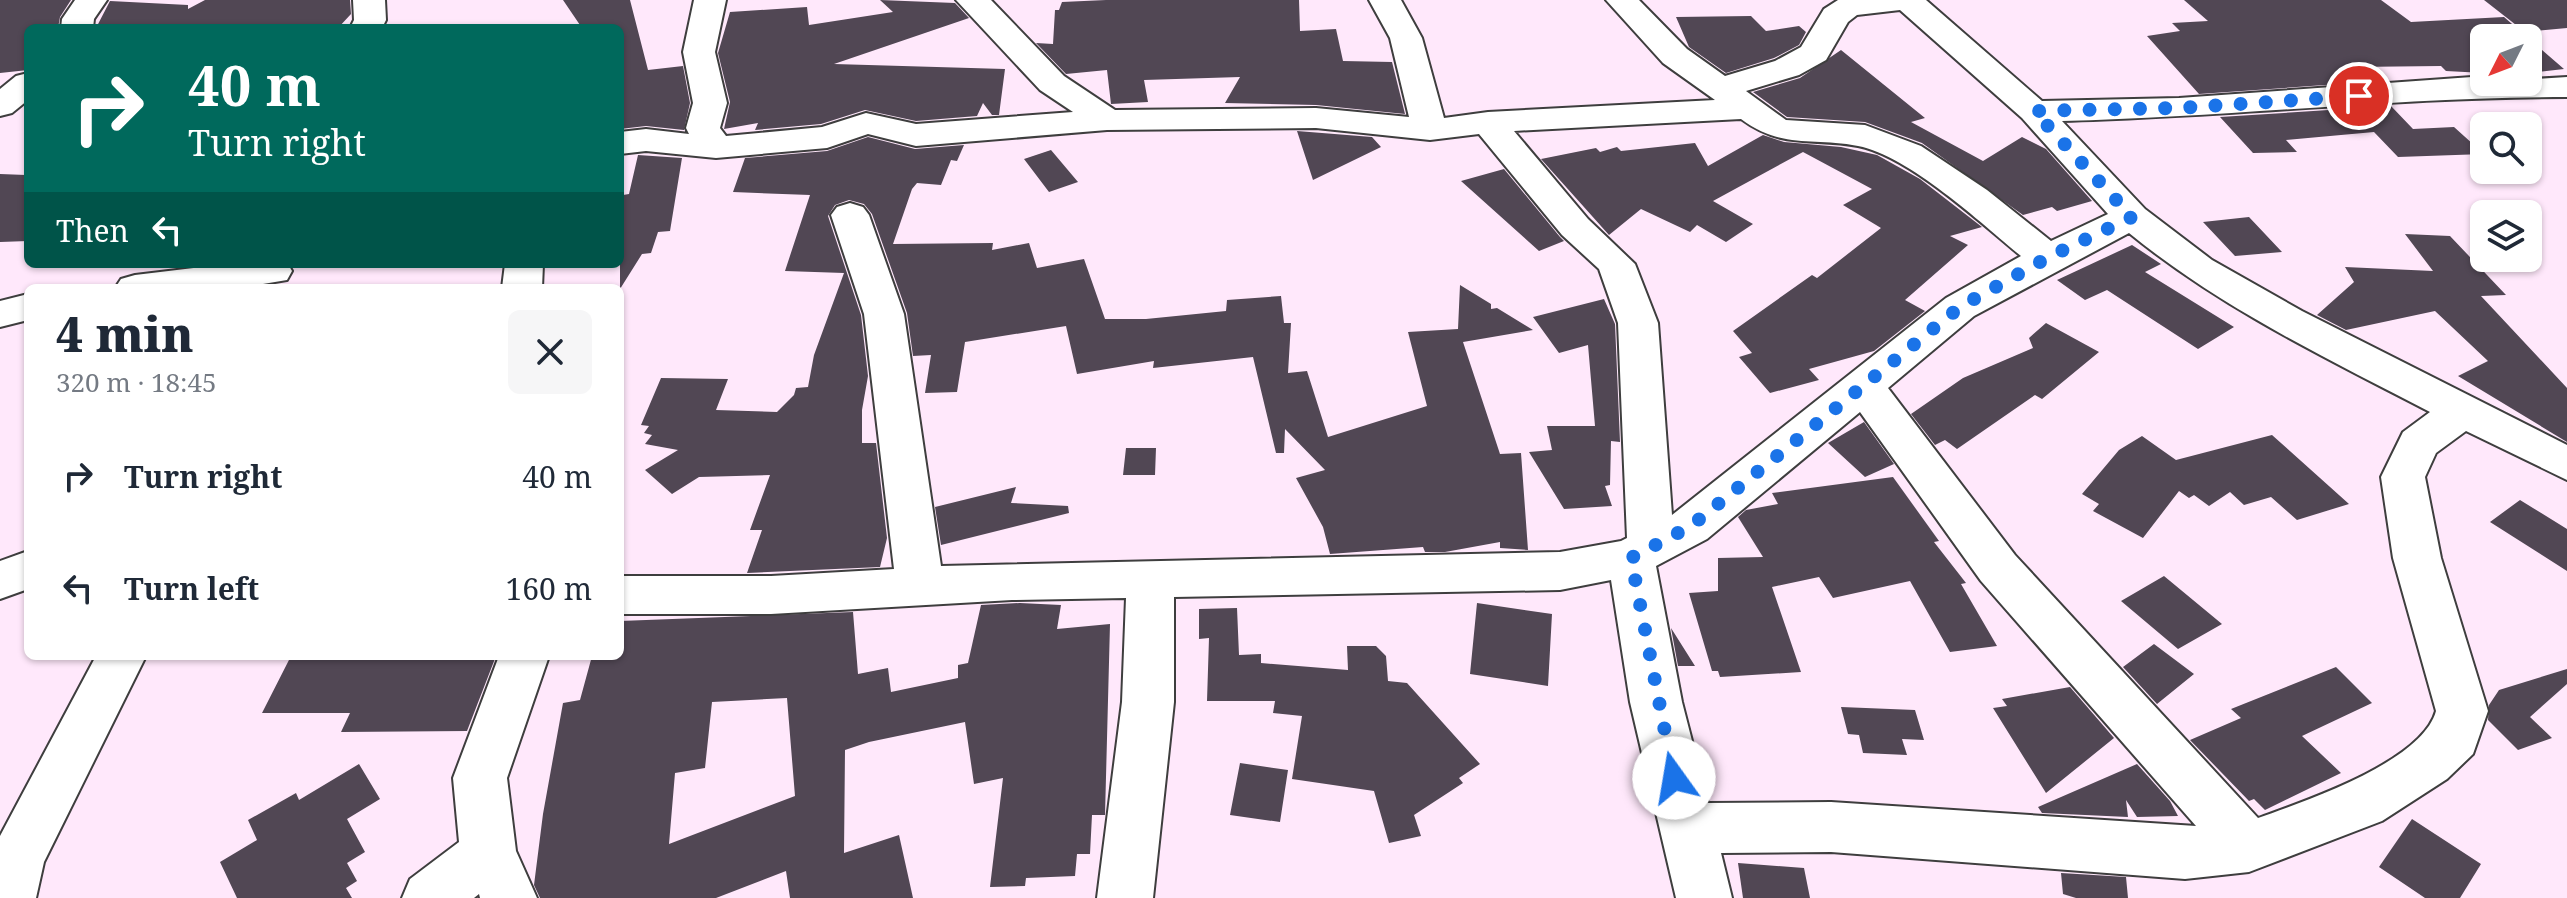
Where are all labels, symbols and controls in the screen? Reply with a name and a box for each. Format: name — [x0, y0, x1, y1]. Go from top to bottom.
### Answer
north arrow — [2470, 24, 2542, 96]
map controls — [2470, 24, 2542, 272]
text: 40 m — [188, 46, 321, 122]
icon: right — [56, 56, 160, 160]
pin — [2325, 62, 2393, 130]
icon: arrive — [2337, 74, 2381, 118]
button: search — [2470, 112, 2542, 184]
text: Turn right — [188, 118, 366, 167]
button: layers — [2470, 200, 2542, 272]
icon: left — [145, 208, 189, 252]
text: Then — [56, 210, 129, 251]
text: 4 min — [56, 301, 194, 366]
button: close — [508, 310, 592, 394]
text: 320 m · 18:45 — [56, 364, 217, 400]
icon: right — [56, 454, 100, 498]
text: Turn right — [124, 456, 282, 497]
text: 40 m — [522, 456, 592, 497]
icon: left — [56, 566, 100, 610]
text: Turn left — [124, 568, 259, 609]
text: 160 m — [506, 568, 592, 609]
position arrow — [1632, 736, 1716, 820]

